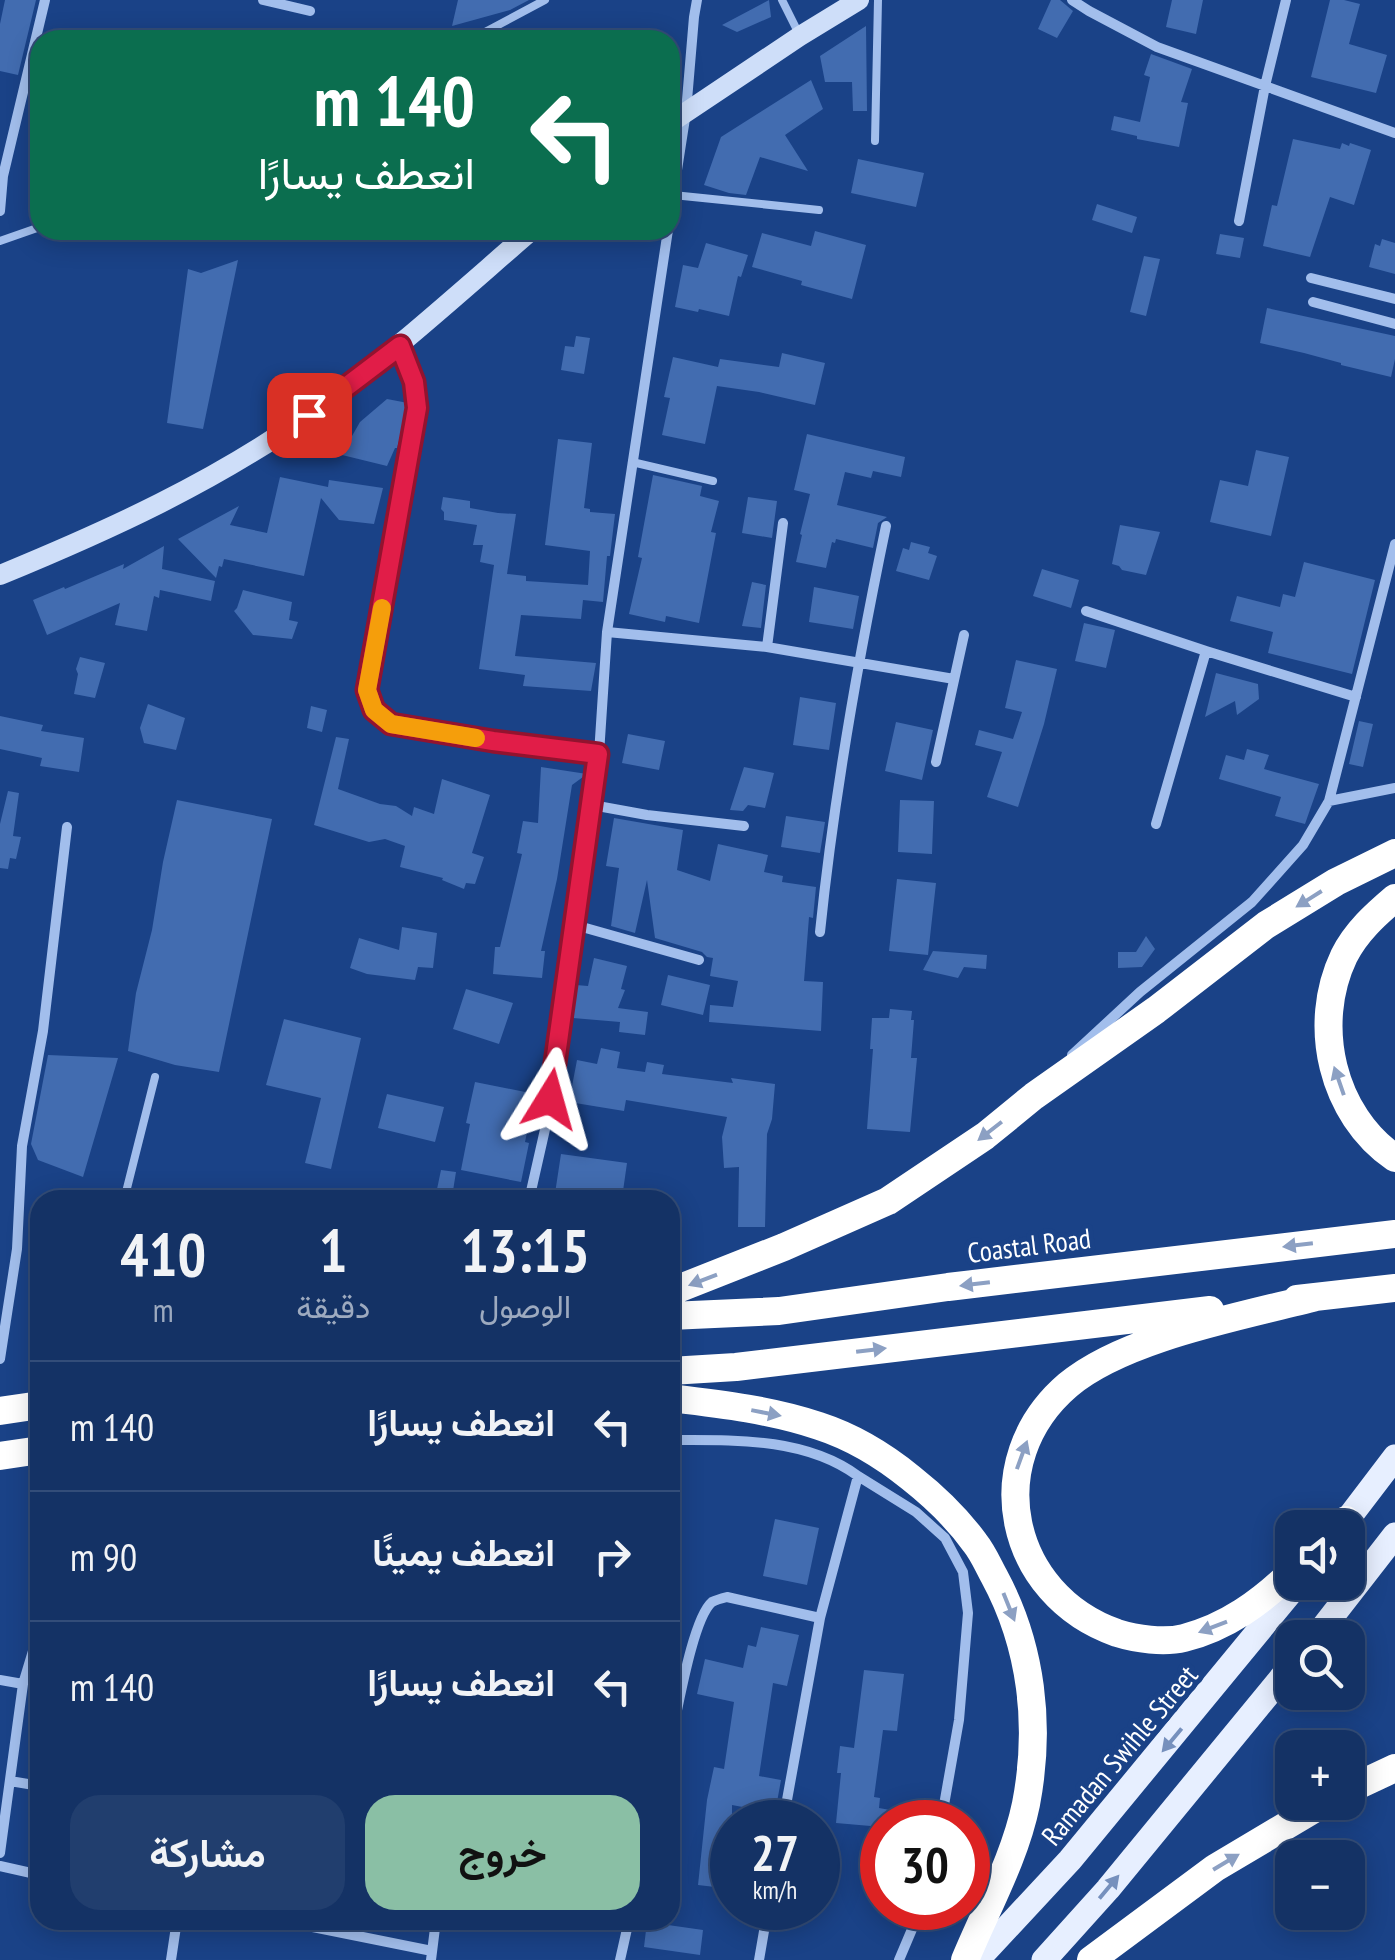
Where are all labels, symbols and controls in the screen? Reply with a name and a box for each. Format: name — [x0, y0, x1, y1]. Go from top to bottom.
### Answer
text: 140 m — [314, 55, 475, 145]
icon: left — [510, 70, 640, 200]
text: انعطف يسارًا — [258, 143, 475, 201]
pin — [267, 373, 352, 458]
icon: arrive — [282, 388, 337, 443]
one-way arrow — [1295, 890, 1323, 907]
position arrow — [498, 1047, 602, 1151]
one-way arrow — [1331, 1066, 1346, 1096]
one-way arrow — [977, 1121, 1003, 1141]
text: 1 — [319, 1211, 348, 1289]
text: 13:15 — [460, 1211, 590, 1289]
text: 410 — [120, 1215, 206, 1293]
street label: Coastal Road — [965, 1219, 1093, 1271]
one-way arrow — [1282, 1237, 1314, 1253]
one-way arrow — [687, 1273, 717, 1288]
one-way arrow — [959, 1276, 991, 1292]
text: دقيقة — [296, 1285, 370, 1327]
text: الوصول — [479, 1285, 571, 1327]
text: m — [153, 1289, 174, 1331]
one-way arrow — [856, 1342, 888, 1358]
text: انعطف يسارًا — [367, 1397, 555, 1446]
icon: left — [585, 1399, 640, 1454]
text: 140 m — [70, 1402, 154, 1451]
one-way arrow — [751, 1406, 782, 1422]
one-way arrow — [1015, 1439, 1030, 1469]
map controls — [1275, 1510, 1365, 1930]
button: sound — [1275, 1510, 1365, 1600]
text: انعطف يمينًا — [372, 1527, 555, 1576]
icon: right — [585, 1529, 640, 1584]
text: 90 m — [70, 1532, 137, 1581]
one-way arrow — [1001, 1593, 1017, 1623]
one-way arrow — [1198, 1620, 1228, 1636]
button: search — [1275, 1620, 1365, 1710]
text: انعطف يسارًا — [367, 1657, 555, 1706]
street label: Ramadan Swihle Street — [1033, 1657, 1206, 1853]
icon: left — [585, 1659, 640, 1714]
text: 140 m — [70, 1662, 154, 1711]
one-way arrow — [1161, 1727, 1183, 1752]
button: + — [1275, 1730, 1365, 1820]
button: مشاركة — [70, 1795, 345, 1910]
button: خروج — [365, 1795, 640, 1910]
speed limit sign: 30 — [860, 1800, 990, 1930]
text: 27 — [751, 1820, 799, 1885]
button: − — [1275, 1840, 1365, 1930]
one-way arrow — [1212, 1854, 1240, 1871]
text: km/h — [753, 1874, 797, 1906]
one-way arrow — [1098, 1875, 1119, 1900]

